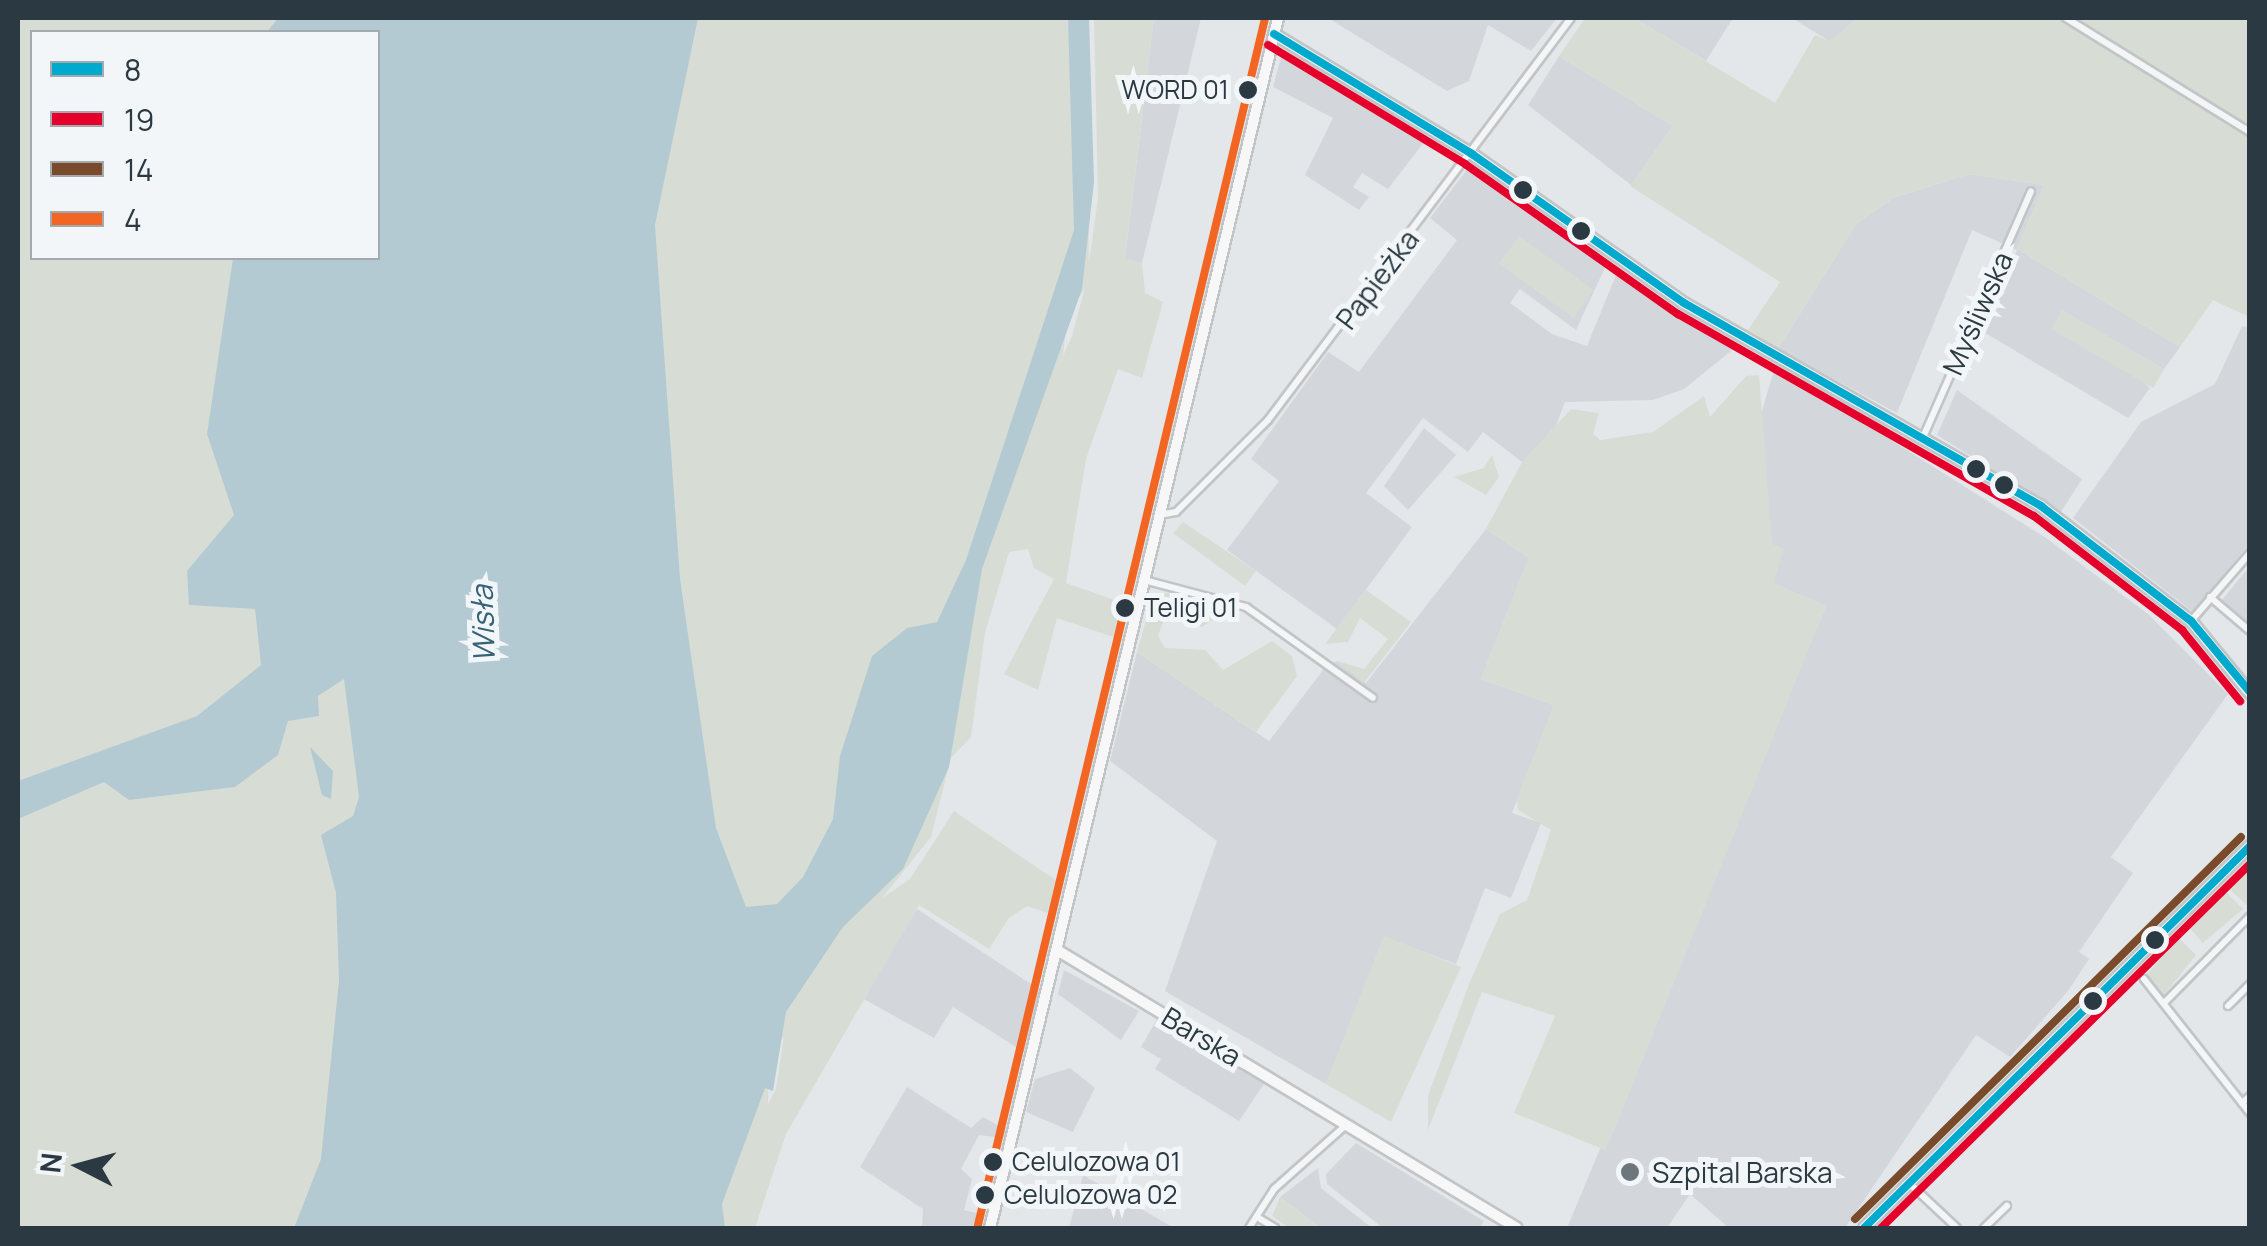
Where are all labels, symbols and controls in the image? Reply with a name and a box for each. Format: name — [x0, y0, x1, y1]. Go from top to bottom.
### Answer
legend — [30, 30, 380, 260]
text: 8 — [124, 49, 141, 90]
place label: WORD 01 — [1121, 74, 1229, 106]
marker: WORD 01 — [1238, 80, 1258, 100]
text: 19 — [124, 99, 154, 140]
text: 14 — [124, 149, 153, 190]
unlabelled marker — [1513, 180, 1533, 200]
text: 4 — [124, 199, 142, 240]
unlabelled marker — [1571, 221, 1591, 241]
street label: Papieżka — [1329, 223, 1425, 335]
street label: Myśliwska — [1935, 246, 2019, 380]
unlabelled marker — [1966, 459, 1986, 479]
unlabelled marker — [1994, 475, 2014, 495]
water label: Wisła — [464, 585, 502, 663]
place label: Teligi 01 — [1144, 592, 1237, 624]
marker: Teligi 01 — [1115, 598, 1135, 618]
unlabelled marker — [2145, 930, 2165, 950]
unlabelled marker — [2083, 991, 2103, 1011]
street label: Barska — [1156, 999, 1248, 1073]
north arrow — [30, 1116, 130, 1216]
place label: Celulozowa 01 — [1012, 1146, 1181, 1178]
text: N — [30, 1151, 70, 1175]
marker: Celulozowa 01 — [983, 1152, 1003, 1172]
place label: Szpital Barska — [1652, 1155, 1833, 1189]
marker: Szpital Barska — [1617, 1159, 1643, 1185]
place label: Celulozowa 02 — [1004, 1179, 1177, 1211]
marker: Celulozowa 02 — [975, 1185, 995, 1205]

